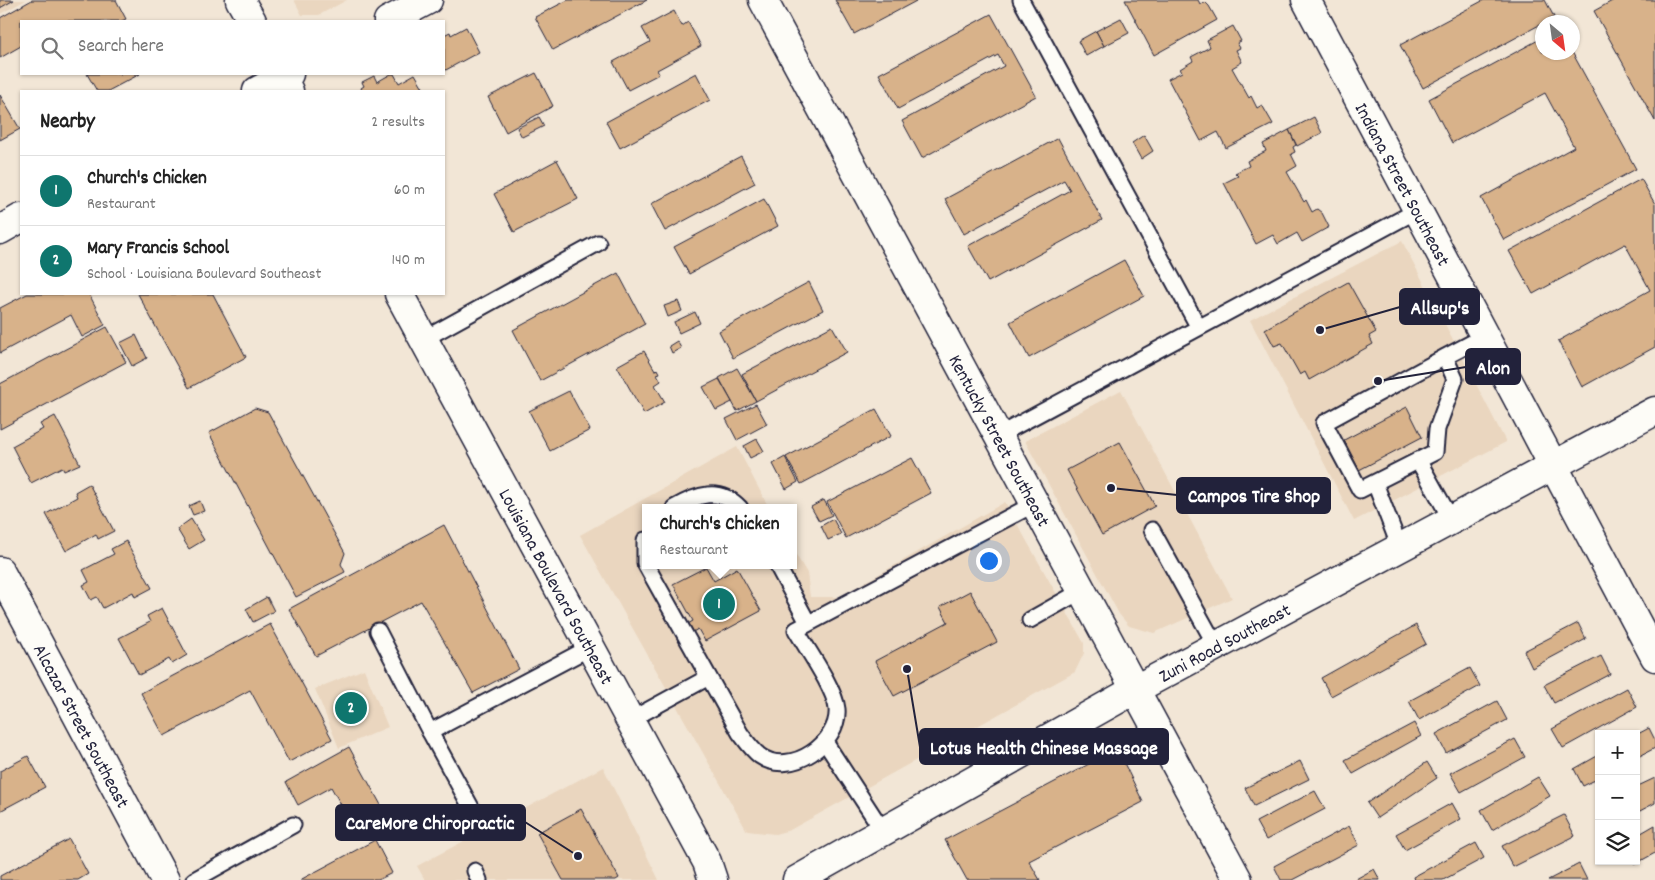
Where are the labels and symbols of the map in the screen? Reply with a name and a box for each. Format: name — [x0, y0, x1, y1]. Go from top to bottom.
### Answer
north arrow — [1535, 15, 1580, 60]
street label: Indiana Street Southeast — [1346, 99, 1455, 272]
callout: Allsup's — [1400, 289, 1479, 324]
text: Allsup's — [1410, 296, 1470, 324]
callout: Alon — [1466, 349, 1520, 384]
street label: Kentucky Street Southeast — [940, 351, 1055, 533]
text: Alon — [1476, 356, 1510, 384]
callout: Campos Tire Shop — [1177, 478, 1330, 513]
text: Campos Tire Shop — [1188, 484, 1320, 512]
street label: Louisiana Boulevard Southeast — [490, 485, 618, 690]
your location — [976, 548, 1002, 574]
pin: 1 — [703, 585, 735, 623]
street label: Zuni Road Southeast — [1155, 598, 1297, 691]
street label: Alcazar Street Southeast — [24, 640, 134, 814]
pin: 2 — [335, 689, 367, 727]
callout: Lotus Health Chinese Massage — [920, 729, 1168, 764]
text: Lotus Health Chinese Massage — [930, 736, 1158, 764]
callout: CareMore Chiropractic — [336, 805, 525, 840]
text: CareMore Chiropractic — [345, 811, 515, 839]

